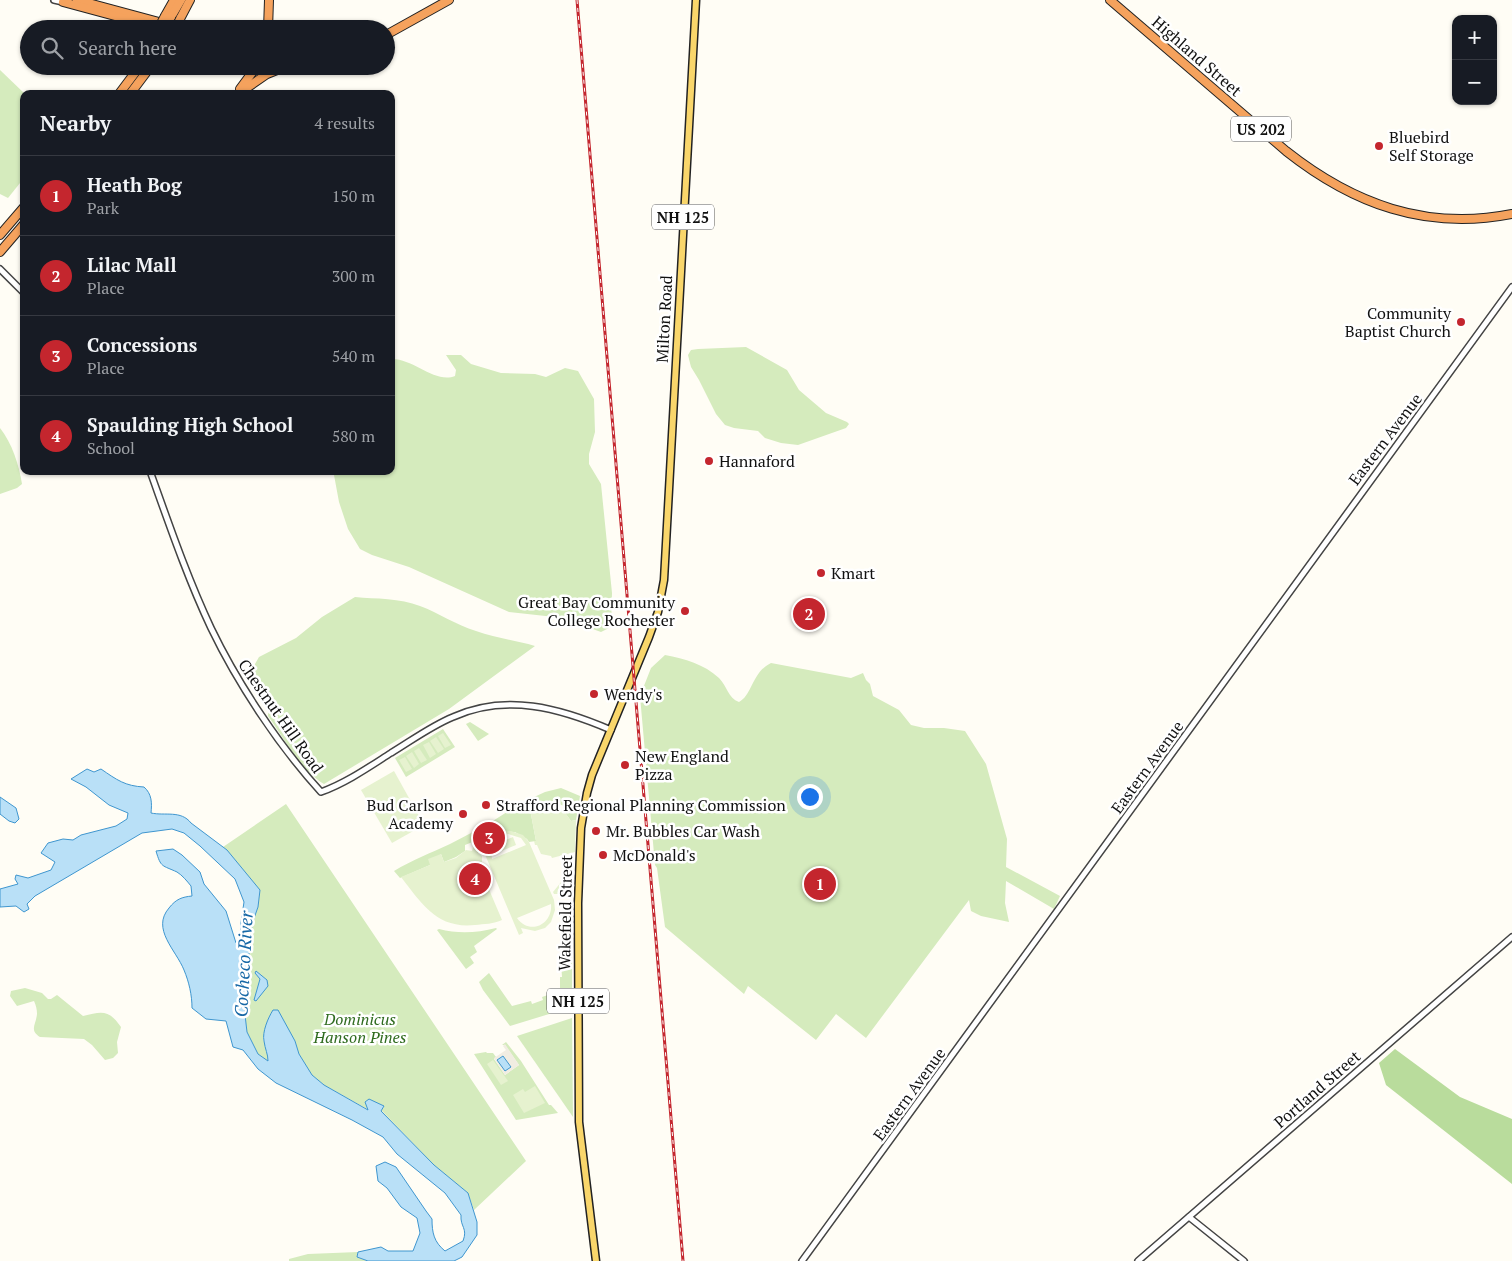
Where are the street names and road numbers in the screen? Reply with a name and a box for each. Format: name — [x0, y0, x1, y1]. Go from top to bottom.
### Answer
street label: Highland Street — [1147, 11, 1247, 101]
road number: US 202 — [1231, 116, 1291, 142]
road number: NH 125 — [652, 204, 714, 230]
street label: Milton Road — [651, 275, 677, 363]
street label: Eastern Avenue — [1343, 388, 1427, 490]
street label: Chestnut Hill Road — [233, 654, 329, 778]
street label: Eastern Avenue — [1106, 716, 1188, 818]
street label: Wakefield Street — [553, 855, 577, 971]
road number: NH 125 — [547, 988, 609, 1014]
street label: Eastern Avenue — [868, 1043, 950, 1145]
street label: Portland Street — [1269, 1045, 1365, 1133]

